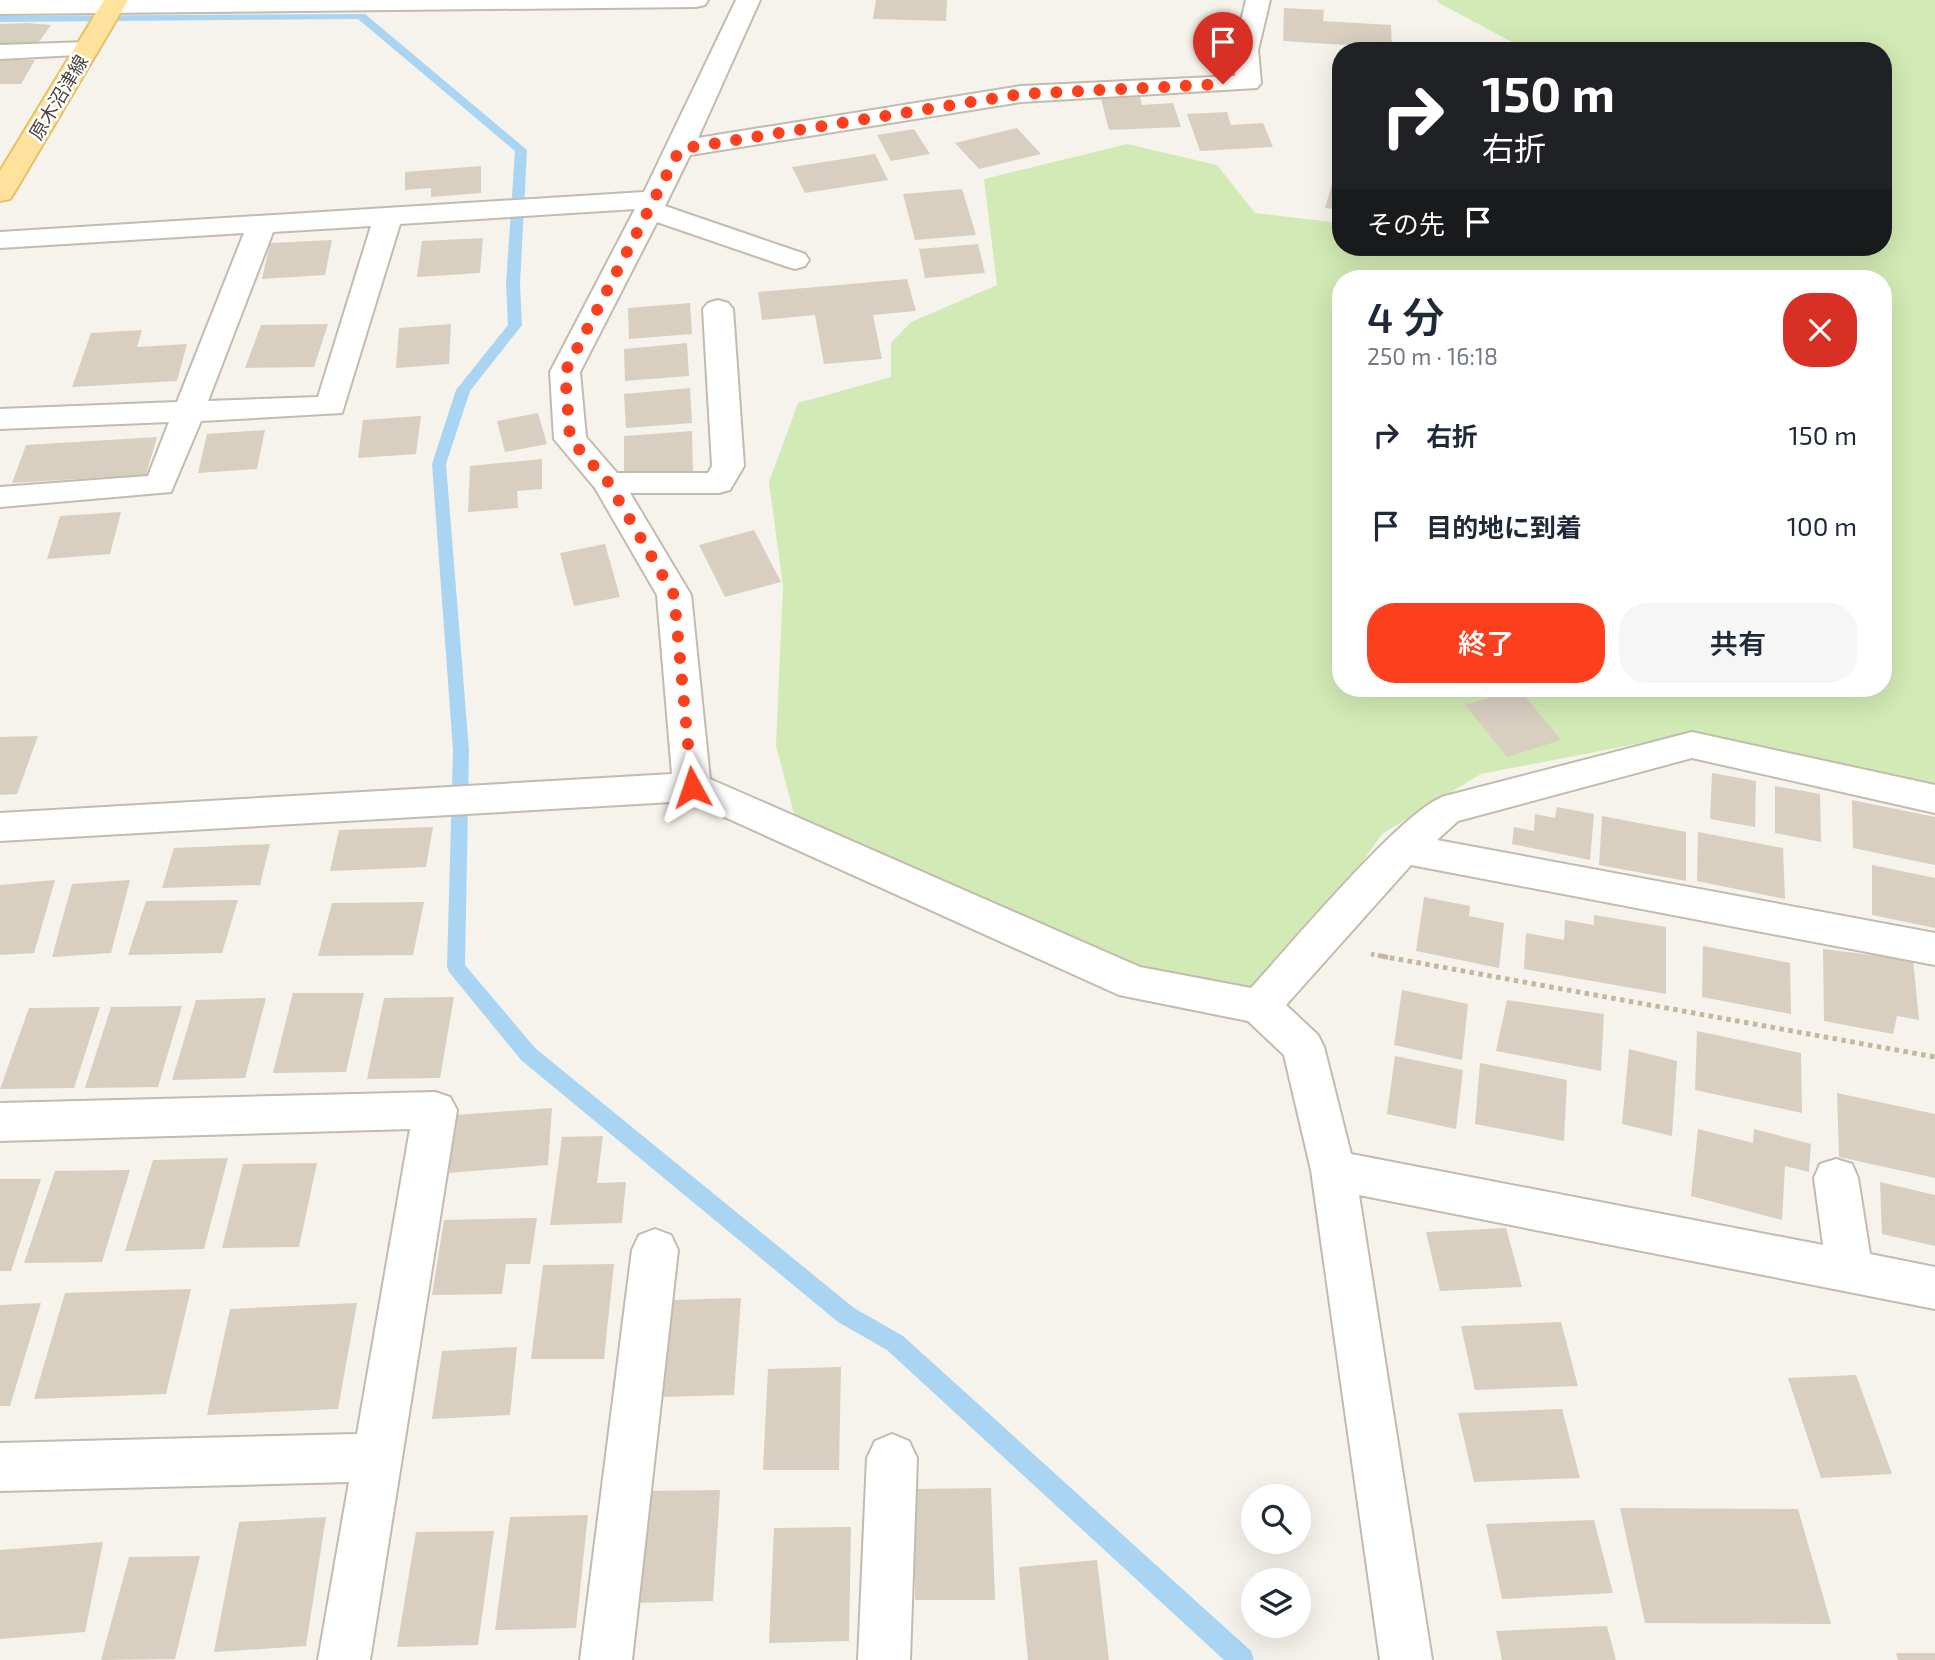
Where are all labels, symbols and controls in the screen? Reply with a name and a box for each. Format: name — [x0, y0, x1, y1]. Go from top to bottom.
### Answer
pin — [1193, 12.0, 1253, 84]
icon: arrive — [1204, 23, 1242, 61]
street label: 原木沼津線 — [24, 50, 92, 144]
text: 150 m — [1482, 63, 1615, 122]
icon: right — [1367, 70, 1458, 161]
text: 右折 — [1482, 128, 1546, 166]
icon: arrive — [1459, 203, 1497, 241]
text: その先 — [1367, 208, 1445, 239]
text: 4 分 — [1367, 291, 1445, 341]
button: close — [1783, 293, 1857, 367]
text: 250 m · 16:18 — [1367, 342, 1498, 370]
icon: right — [1367, 416, 1405, 454]
text: 150 m — [1788, 419, 1857, 450]
text: 右折 — [1426, 420, 1478, 451]
icon: arrive — [1367, 507, 1405, 545]
text: 100 m — [1787, 510, 1857, 541]
text: 目的地に到着 — [1426, 511, 1582, 542]
button: 終了 — [1367, 603, 1605, 683]
button: 共有 — [1619, 603, 1857, 683]
position arrow — [655, 750, 729, 824]
map controls — [1241, 1484, 1311, 1638]
button: search — [1241, 1484, 1311, 1554]
button: layers — [1241, 1568, 1311, 1638]

